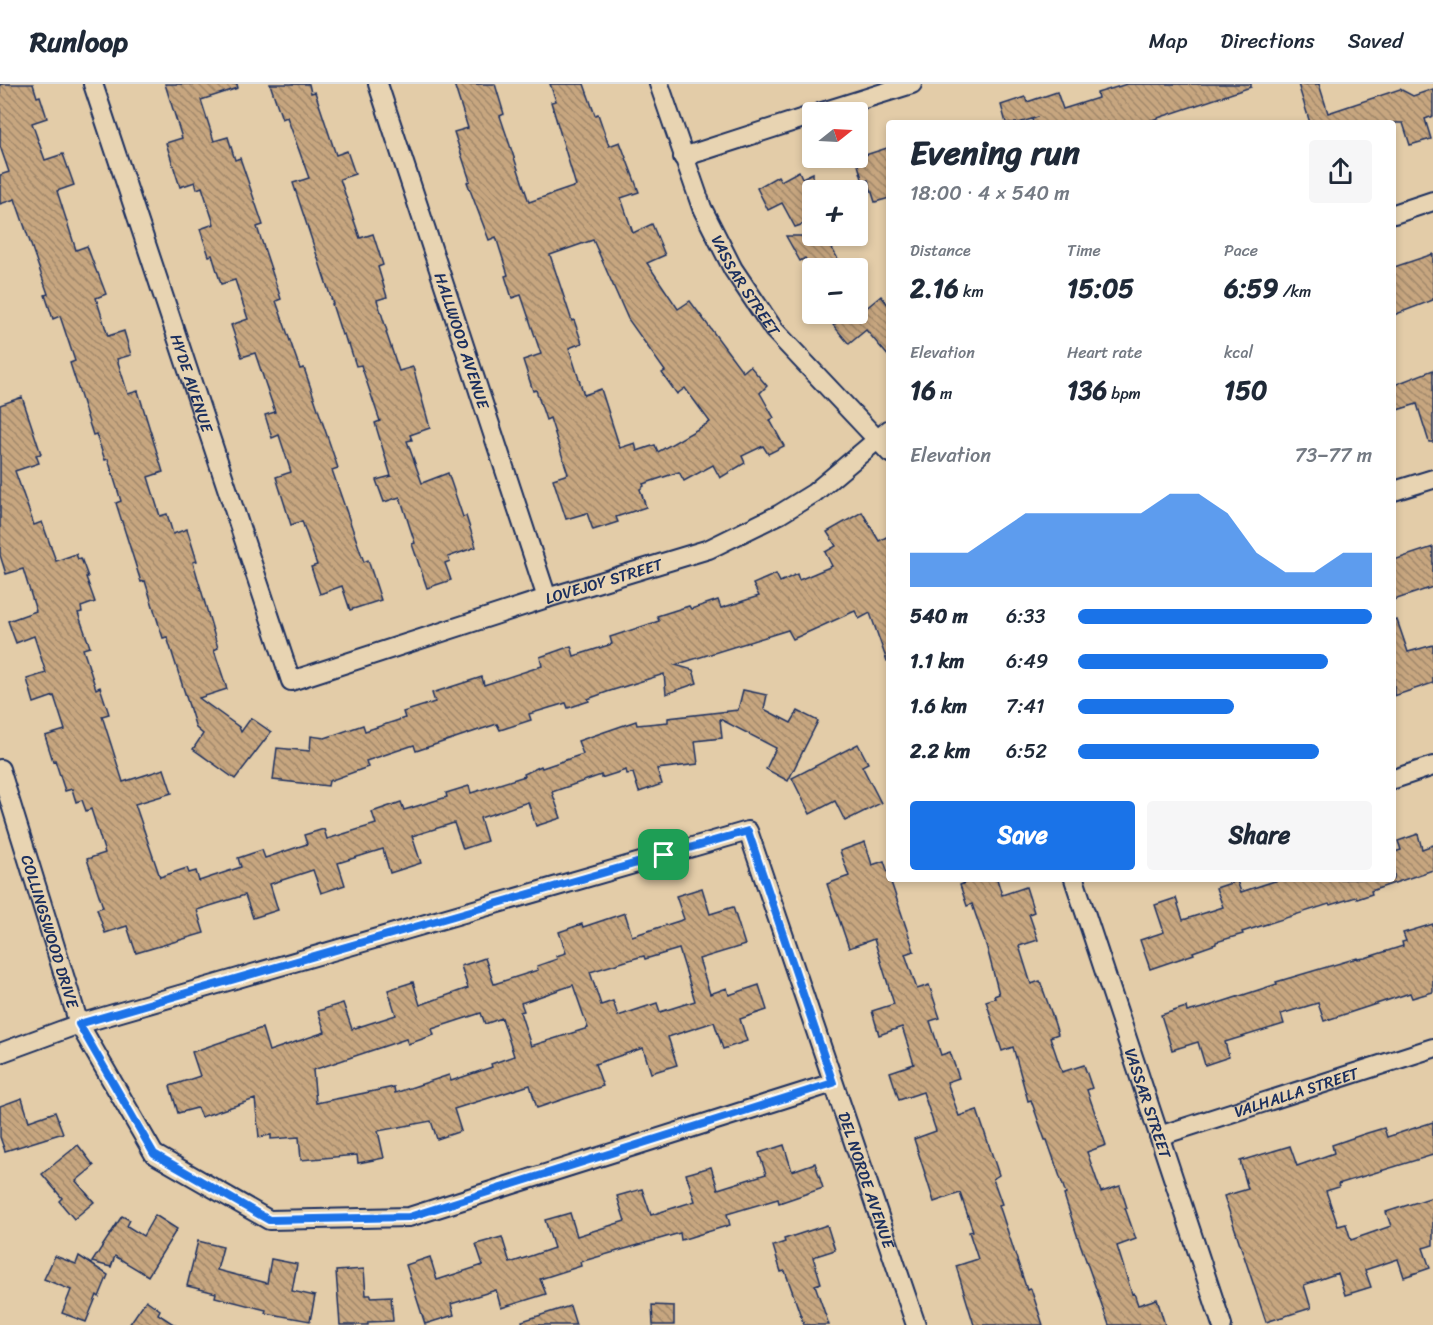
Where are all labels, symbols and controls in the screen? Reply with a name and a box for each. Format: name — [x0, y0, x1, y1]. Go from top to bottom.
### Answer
text: Runloop — [30, 17, 128, 66]
text: Map — [1149, 22, 1187, 60]
text: Directions — [1220, 22, 1315, 60]
text: Saved — [1348, 22, 1403, 60]
north arrow — [802, 102, 868, 168]
map controls — [802, 102, 868, 324]
text: Evening run — [910, 124, 1080, 182]
button: share — [1309, 140, 1372, 203]
text: 18:00 · 4 × 540 m — [910, 176, 1070, 211]
button: + — [802, 180, 868, 246]
street label: VASSAR STREET — [703, 230, 789, 343]
text: Distance — [910, 236, 971, 265]
text: Time — [1067, 236, 1101, 265]
text: Pace — [1224, 236, 1258, 265]
button: − — [802, 258, 868, 324]
text: 2.16 — [910, 265, 959, 311]
text: 15:05 — [1067, 265, 1134, 311]
text: 6:59 — [1224, 265, 1278, 311]
street label: HALLWOOD AVENUE — [426, 268, 498, 414]
text: km — [959, 277, 984, 306]
text: /km — [1278, 277, 1311, 306]
street label: HYDE AVENUE — [162, 330, 222, 437]
text: Elevation — [910, 338, 975, 367]
text: Heart rate — [1067, 338, 1142, 367]
text: kcal — [1224, 338, 1253, 367]
text: 16 — [910, 367, 936, 413]
text: 136 — [1067, 367, 1107, 413]
text: 150 — [1224, 367, 1267, 413]
text: m — [936, 379, 952, 408]
text: bpm — [1107, 379, 1141, 408]
text: Elevation — [910, 438, 991, 473]
text: 73–77 m — [1295, 438, 1372, 473]
street label: LOVEJOY STREET — [541, 550, 667, 613]
text: 540 m — [910, 599, 968, 634]
text: 6:33 — [1006, 599, 1045, 634]
text: 1.1 km — [910, 644, 964, 679]
text: 6:49 — [1006, 644, 1048, 679]
text: 1.6 km — [910, 689, 967, 724]
text: 7:41 — [1006, 689, 1045, 724]
text: 2.2 km — [910, 734, 970, 769]
text: 6:52 — [1006, 734, 1047, 769]
button: Save — [910, 801, 1135, 870]
button: Share — [1147, 801, 1372, 870]
pin — [638, 829, 689, 880]
icon: arrive — [647, 838, 680, 871]
street label: COLLINGSWOOD DRIVE — [12, 851, 88, 1013]
street label: VASSAR STREET — [1116, 1044, 1180, 1163]
street label: VALHALLA STREET — [1230, 1059, 1363, 1126]
street label: DEL NORDE AVENUE — [829, 1108, 903, 1254]

